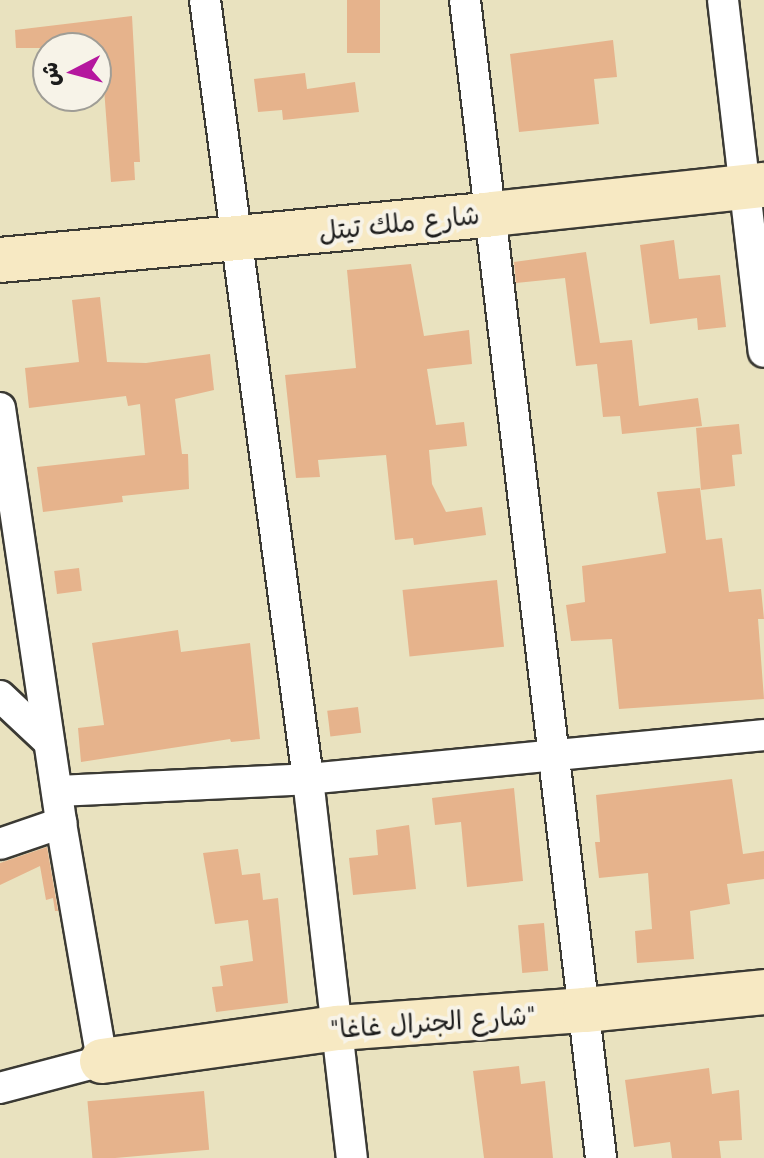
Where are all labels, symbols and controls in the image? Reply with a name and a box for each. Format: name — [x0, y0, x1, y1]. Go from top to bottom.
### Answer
north arrow — [32, 32, 112, 112]
text: ش — [34, 61, 65, 88]
street label: شارع ملك تيتل — [317, 199, 481, 247]
street label: "شارع الجنرال غاغا" — [329, 999, 537, 1045]

